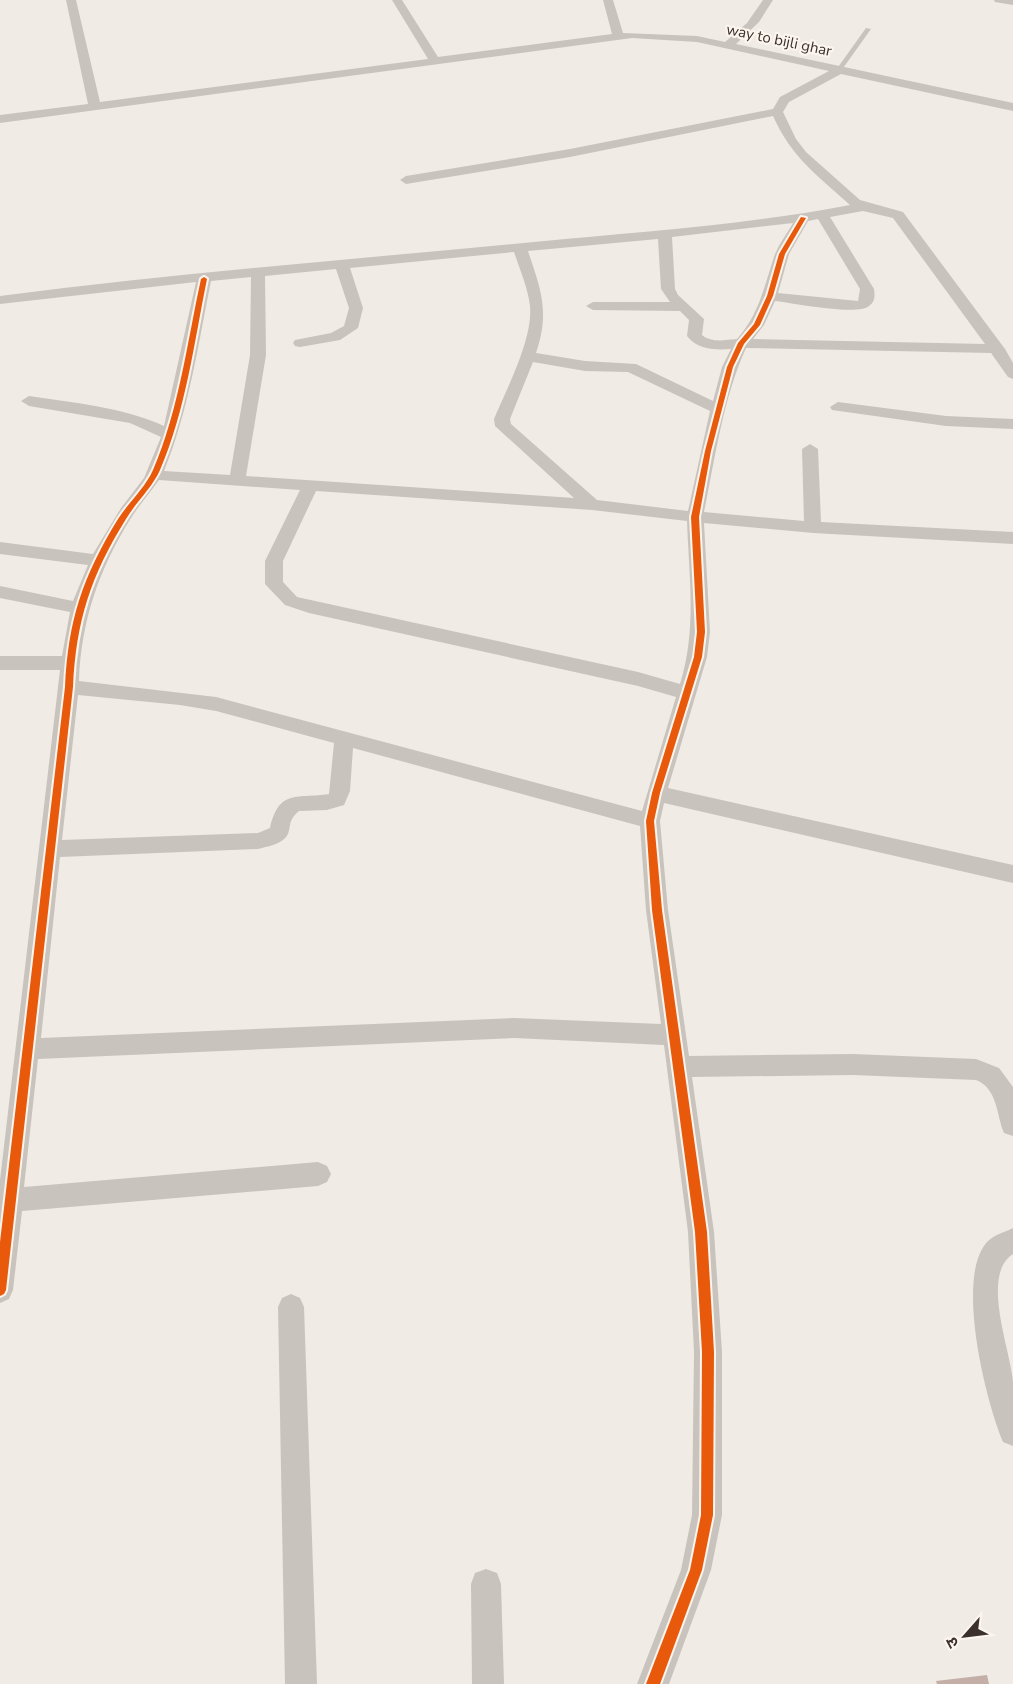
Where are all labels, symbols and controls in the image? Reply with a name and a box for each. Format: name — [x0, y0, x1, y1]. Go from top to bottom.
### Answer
street label: way to bijli ghar — [724, 19, 834, 61]
north arrow — [935, 1606, 995, 1666]
text: उ — [940, 1633, 965, 1652]

